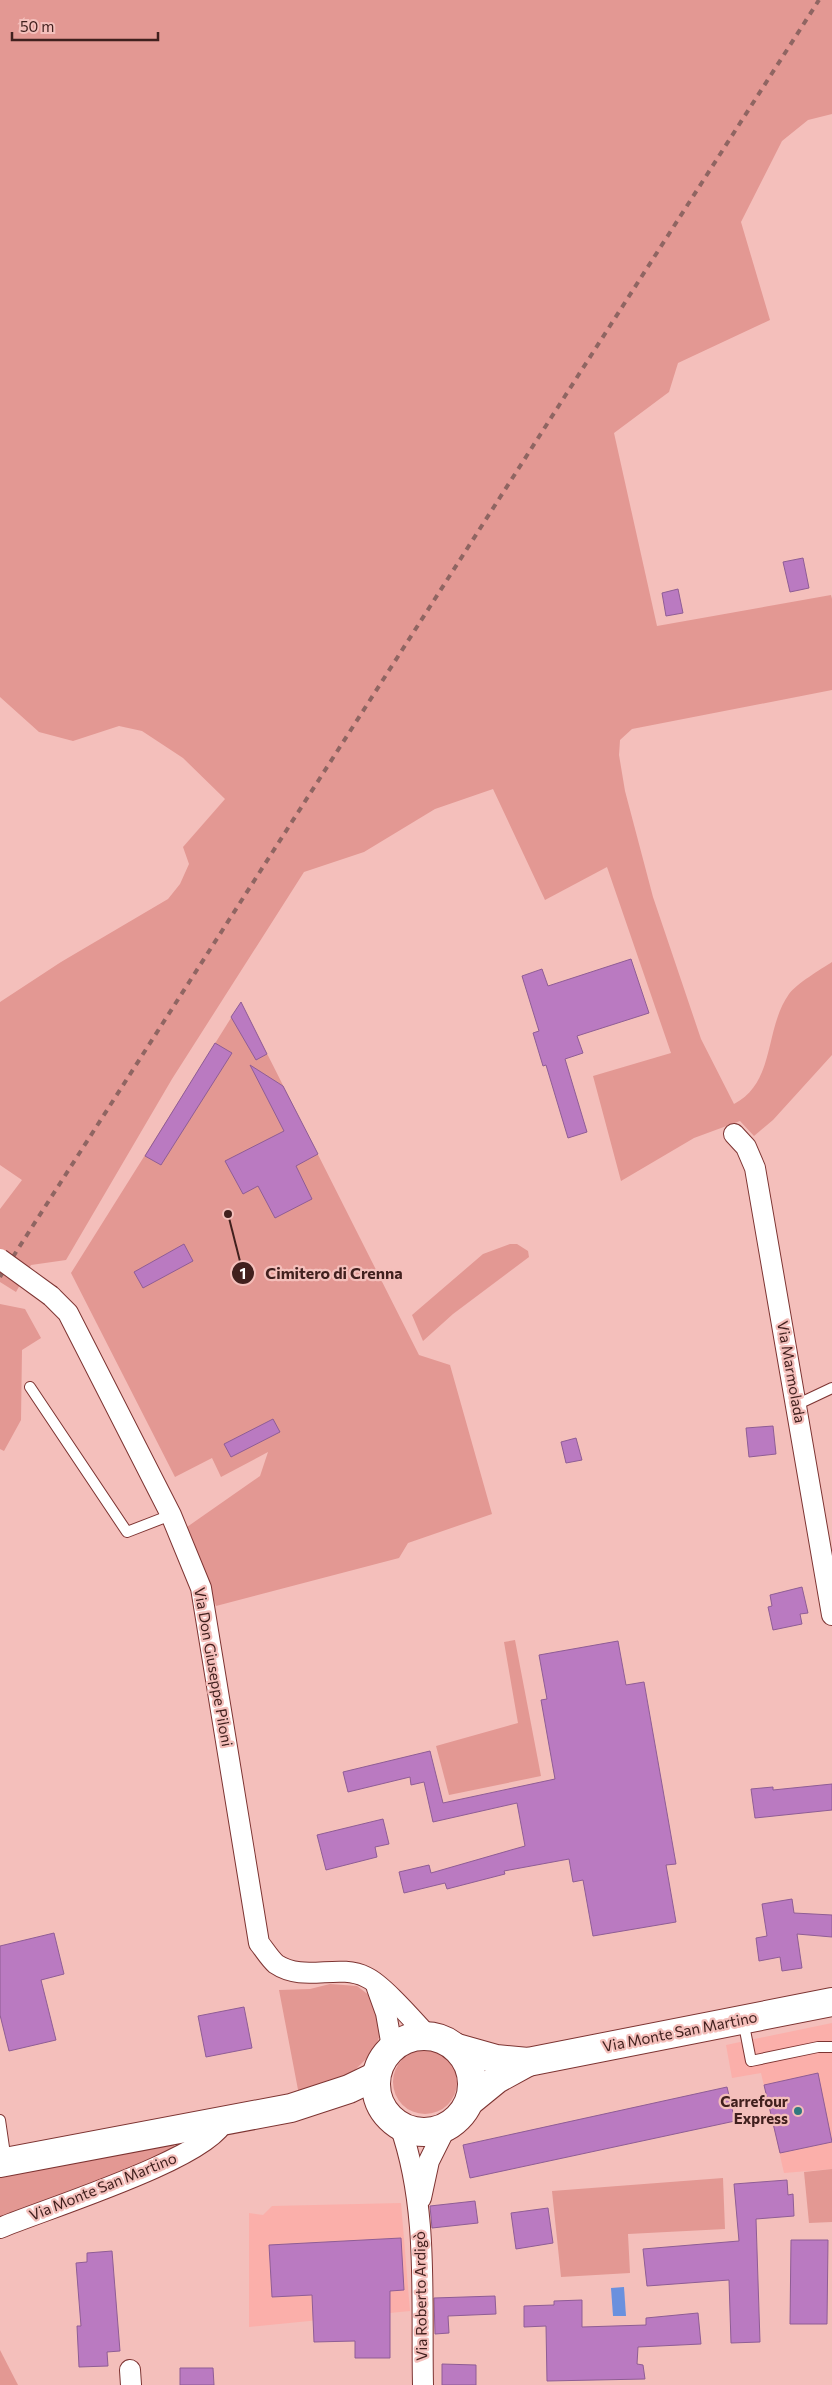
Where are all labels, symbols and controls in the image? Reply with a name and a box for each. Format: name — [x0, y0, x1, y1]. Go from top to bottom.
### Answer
scale bar — [12, 10, 159, 42]
text: 50 m — [20, 17, 54, 35]
callout: Cimitero di Crenna — [231, 1258, 413, 1289]
text: Cimitero di Crenna — [265, 1263, 403, 1282]
text: 1 — [240, 1264, 246, 1282]
street label: Via Marmolada — [774, 1319, 810, 1424]
street label: Via Don Giuseppe Piloni — [191, 1586, 237, 1748]
street label: Via Monte San Martino — [601, 2007, 759, 2055]
place label: Carrefour Express — [720, 2092, 788, 2127]
marker: Carrefour Express — [792, 2105, 804, 2117]
street label: Via Monte San Martino — [26, 2148, 179, 2224]
street label: Via Roberto Ardigò — [410, 2231, 430, 2361]

